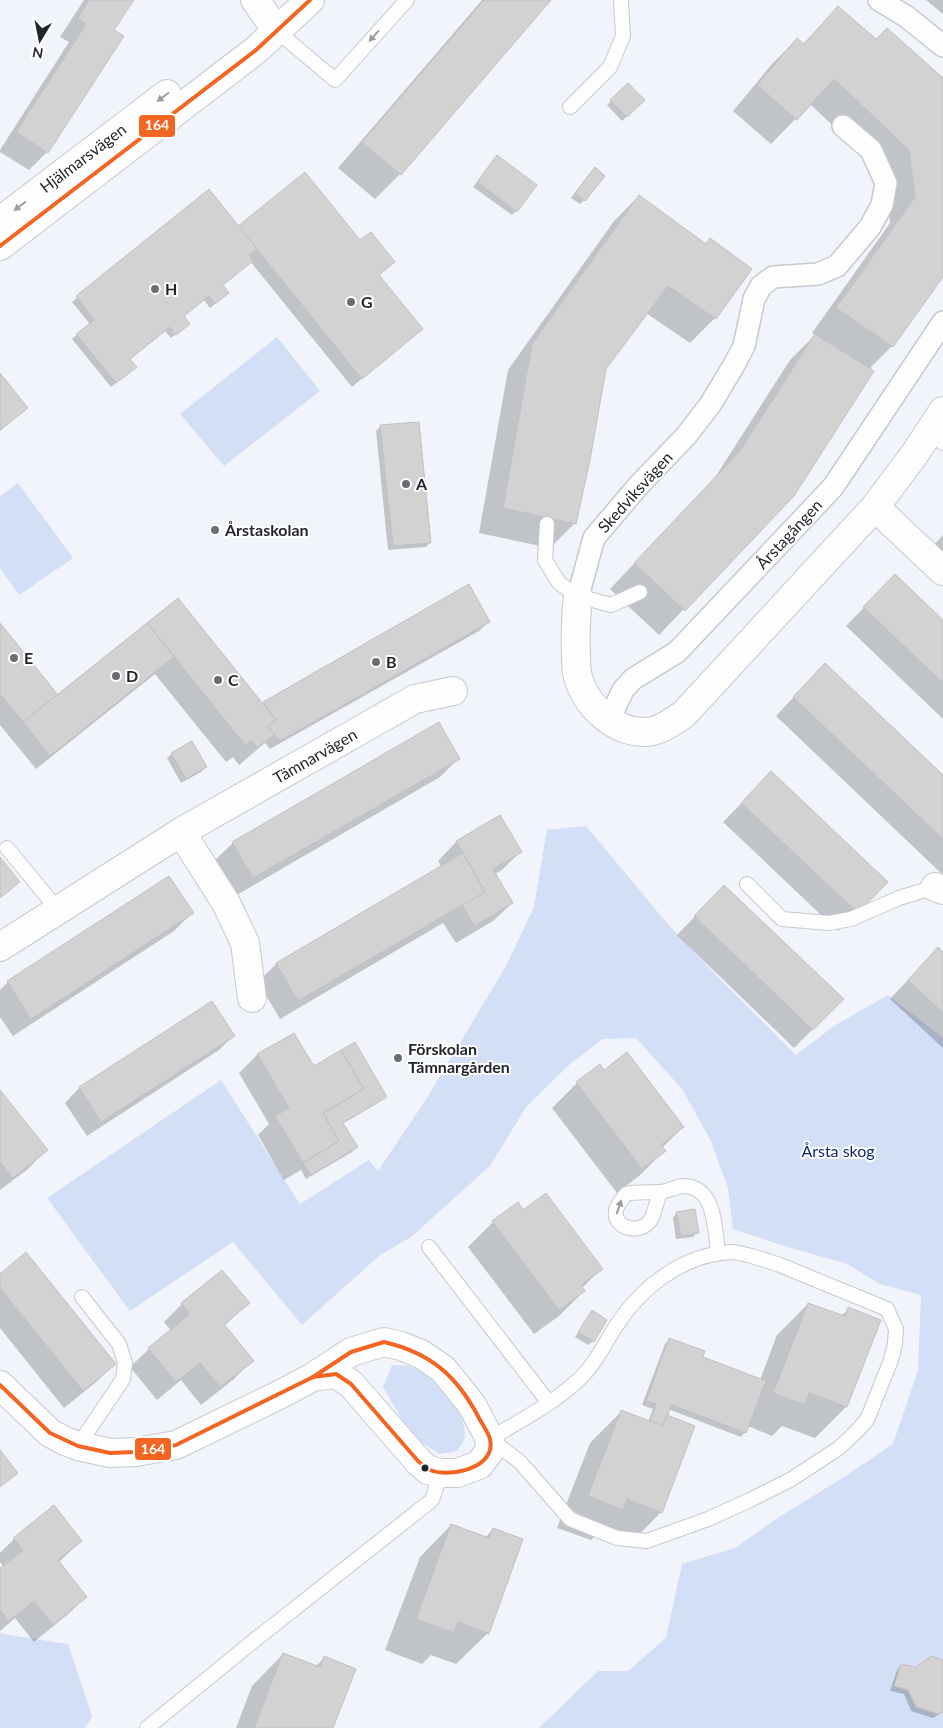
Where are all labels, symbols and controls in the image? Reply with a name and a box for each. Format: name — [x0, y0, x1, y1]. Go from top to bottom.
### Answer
north arrow — [15, 15, 65, 65]
one-way arrow — [368, 30, 380, 42]
text: N — [31, 44, 44, 63]
one-way arrow — [157, 92, 170, 102]
line badge: 164 — [138, 114, 176, 138]
text: 164 — [145, 116, 169, 133]
street label: Hjälmarsvägen — [36, 119, 130, 196]
one-way arrow — [13, 201, 27, 211]
place label: H — [165, 279, 177, 298]
marker: H — [149, 283, 161, 295]
place label: G — [361, 292, 373, 311]
marker: G — [345, 296, 357, 308]
street label: Skedviksvägen — [593, 447, 676, 536]
place label: A — [415, 474, 428, 493]
marker: A — [400, 478, 412, 490]
street label: Årstagången — [752, 495, 826, 572]
place label: Årstaskolan — [224, 520, 309, 539]
marker: Årstaskolan — [209, 524, 221, 536]
place label: E — [24, 648, 33, 667]
marker: E — [8, 652, 20, 664]
place label: B — [386, 652, 397, 671]
marker: B — [370, 656, 382, 668]
place label: D — [126, 666, 138, 685]
marker: D — [110, 670, 122, 682]
place label: C — [228, 670, 239, 689]
marker: C — [212, 674, 224, 686]
street label: Tämnarvägen — [270, 724, 360, 787]
place label: Förskolan Tämnargården — [408, 1039, 510, 1076]
marker: Förskolan Tämnargården — [392, 1052, 404, 1064]
park label: Årsta skog — [801, 1141, 875, 1160]
one-way arrow — [615, 1199, 623, 1214]
line badge: 164 — [134, 1437, 172, 1461]
text: 164 — [141, 1440, 165, 1457]
unlabelled marker — [420, 1463, 430, 1473]

